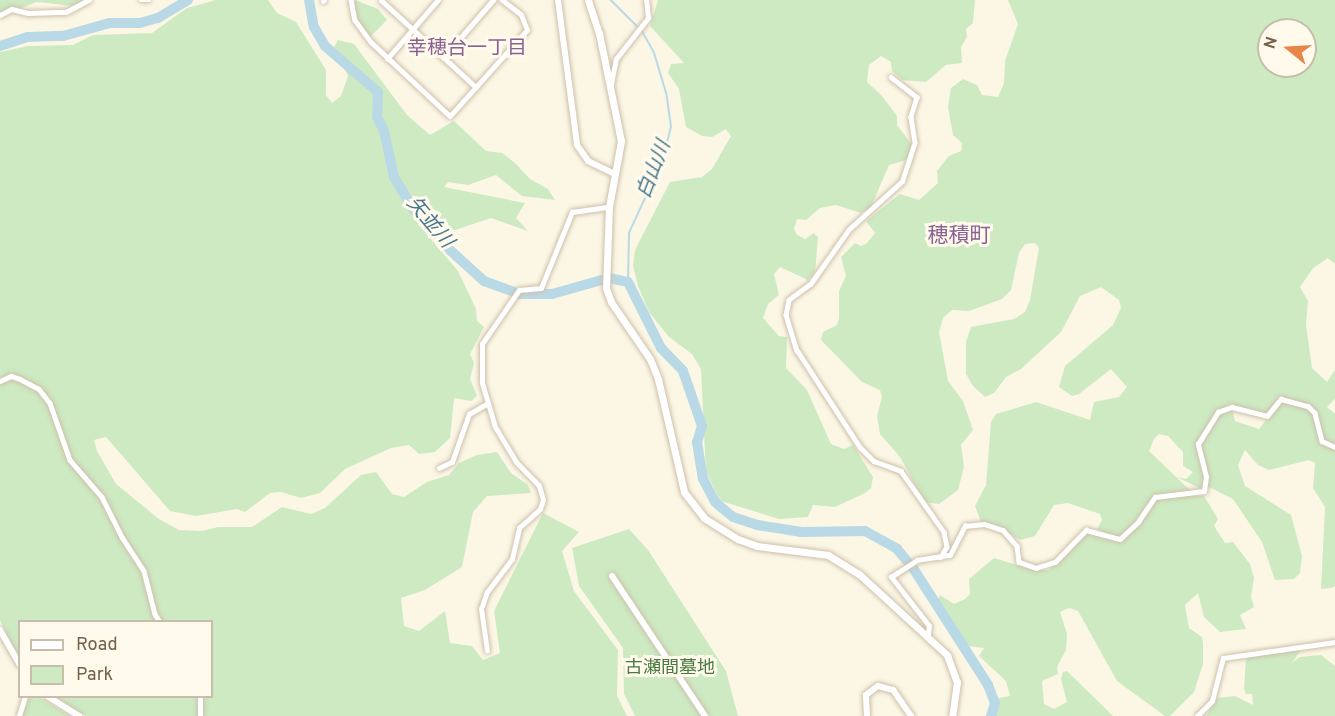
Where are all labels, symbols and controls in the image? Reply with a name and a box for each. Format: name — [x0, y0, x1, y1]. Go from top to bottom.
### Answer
north arrow — [1257, 18, 1317, 78]
text: N — [1260, 34, 1283, 52]
district label: 幸穂台一丁目 — [407, 37, 527, 61]
water label: 白山川 — [633, 138, 677, 202]
water label: 矢並川 — [401, 192, 457, 254]
district label: 穂積町 — [928, 224, 990, 250]
legend — [18, 620, 213, 698]
text: Road — [76, 634, 118, 657]
park label: 古瀬間墓地 — [625, 658, 715, 680]
text: Park — [76, 664, 113, 687]

